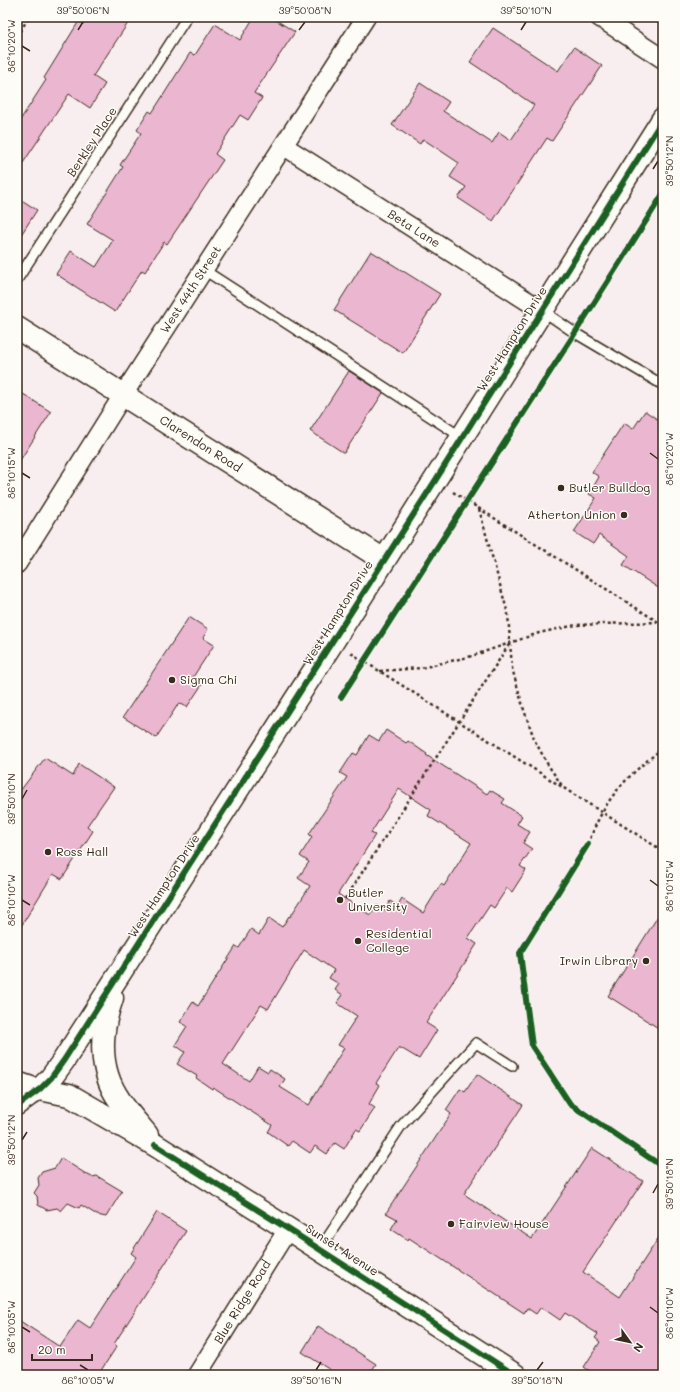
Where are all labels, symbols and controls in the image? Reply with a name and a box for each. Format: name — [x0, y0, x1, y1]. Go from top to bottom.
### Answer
text: 39°50'06"N — [57, 3, 109, 17]
text: 39°50'08"N — [279, 3, 331, 17]
text: 39°50'10"N — [500, 3, 552, 17]
text: 86°10'20"W — [4, 19, 18, 72]
street label: Berkley Place — [63, 103, 120, 179]
text: 39°50'12"N — [662, 136, 676, 186]
street label: Beta Lane — [385, 205, 444, 251]
street label: West 44th Street — [156, 242, 224, 336]
street label: West Hampton Drive — [472, 283, 550, 394]
street label: Clarendon Road — [157, 411, 245, 475]
text: 86°10'20"W — [662, 432, 676, 485]
text: 86°10'15"W — [4, 447, 18, 499]
place label: Butler Bulldog — [569, 479, 650, 495]
marker: Butler Bulldog — [556, 483, 566, 493]
place label: Atherton Union — [527, 506, 616, 522]
marker: Atherton Union — [619, 510, 629, 520]
street label: West Hampton Drive — [298, 557, 376, 668]
place label: Sigma Chi — [180, 671, 237, 687]
marker: Sigma Chi — [167, 675, 177, 685]
text: 39°50'10"N — [4, 773, 18, 825]
street label: West Hampton Drive — [124, 831, 203, 940]
place label: Ross Hall — [56, 843, 108, 859]
marker: Ross Hall — [43, 847, 53, 857]
text: 86°10'15"W — [662, 860, 676, 912]
text: 86°10'10"W — [4, 874, 18, 926]
place label: Butler University — [348, 884, 407, 914]
marker: Butler University — [335, 895, 345, 905]
place label: Residential College — [366, 925, 432, 955]
marker: Residential College — [353, 936, 363, 946]
place label: Irwin Library — [560, 952, 638, 968]
marker: Irwin Library — [641, 956, 651, 966]
text: 39°50'12"N — [4, 1115, 18, 1165]
text: 39°50'18"N — [662, 1158, 676, 1210]
place label: Fairview House — [459, 1215, 549, 1231]
marker: Fairview House — [446, 1219, 456, 1229]
street label: Sunset Avenue — [303, 1220, 382, 1279]
street label: Blue Ridge Road — [210, 1256, 274, 1346]
text: 86°10'10"W — [662, 1287, 676, 1339]
text: 86°10'05"W — [4, 1300, 18, 1354]
north arrow — [610, 1322, 650, 1362]
scale bar — [32, 1336, 92, 1362]
text: N — [630, 1340, 647, 1355]
text: 20 m — [38, 1341, 66, 1357]
text: 86°10'05"W — [61, 1373, 115, 1387]
text: 39°50'16"N — [290, 1373, 342, 1387]
text: 39°50'18"N — [511, 1373, 563, 1387]

